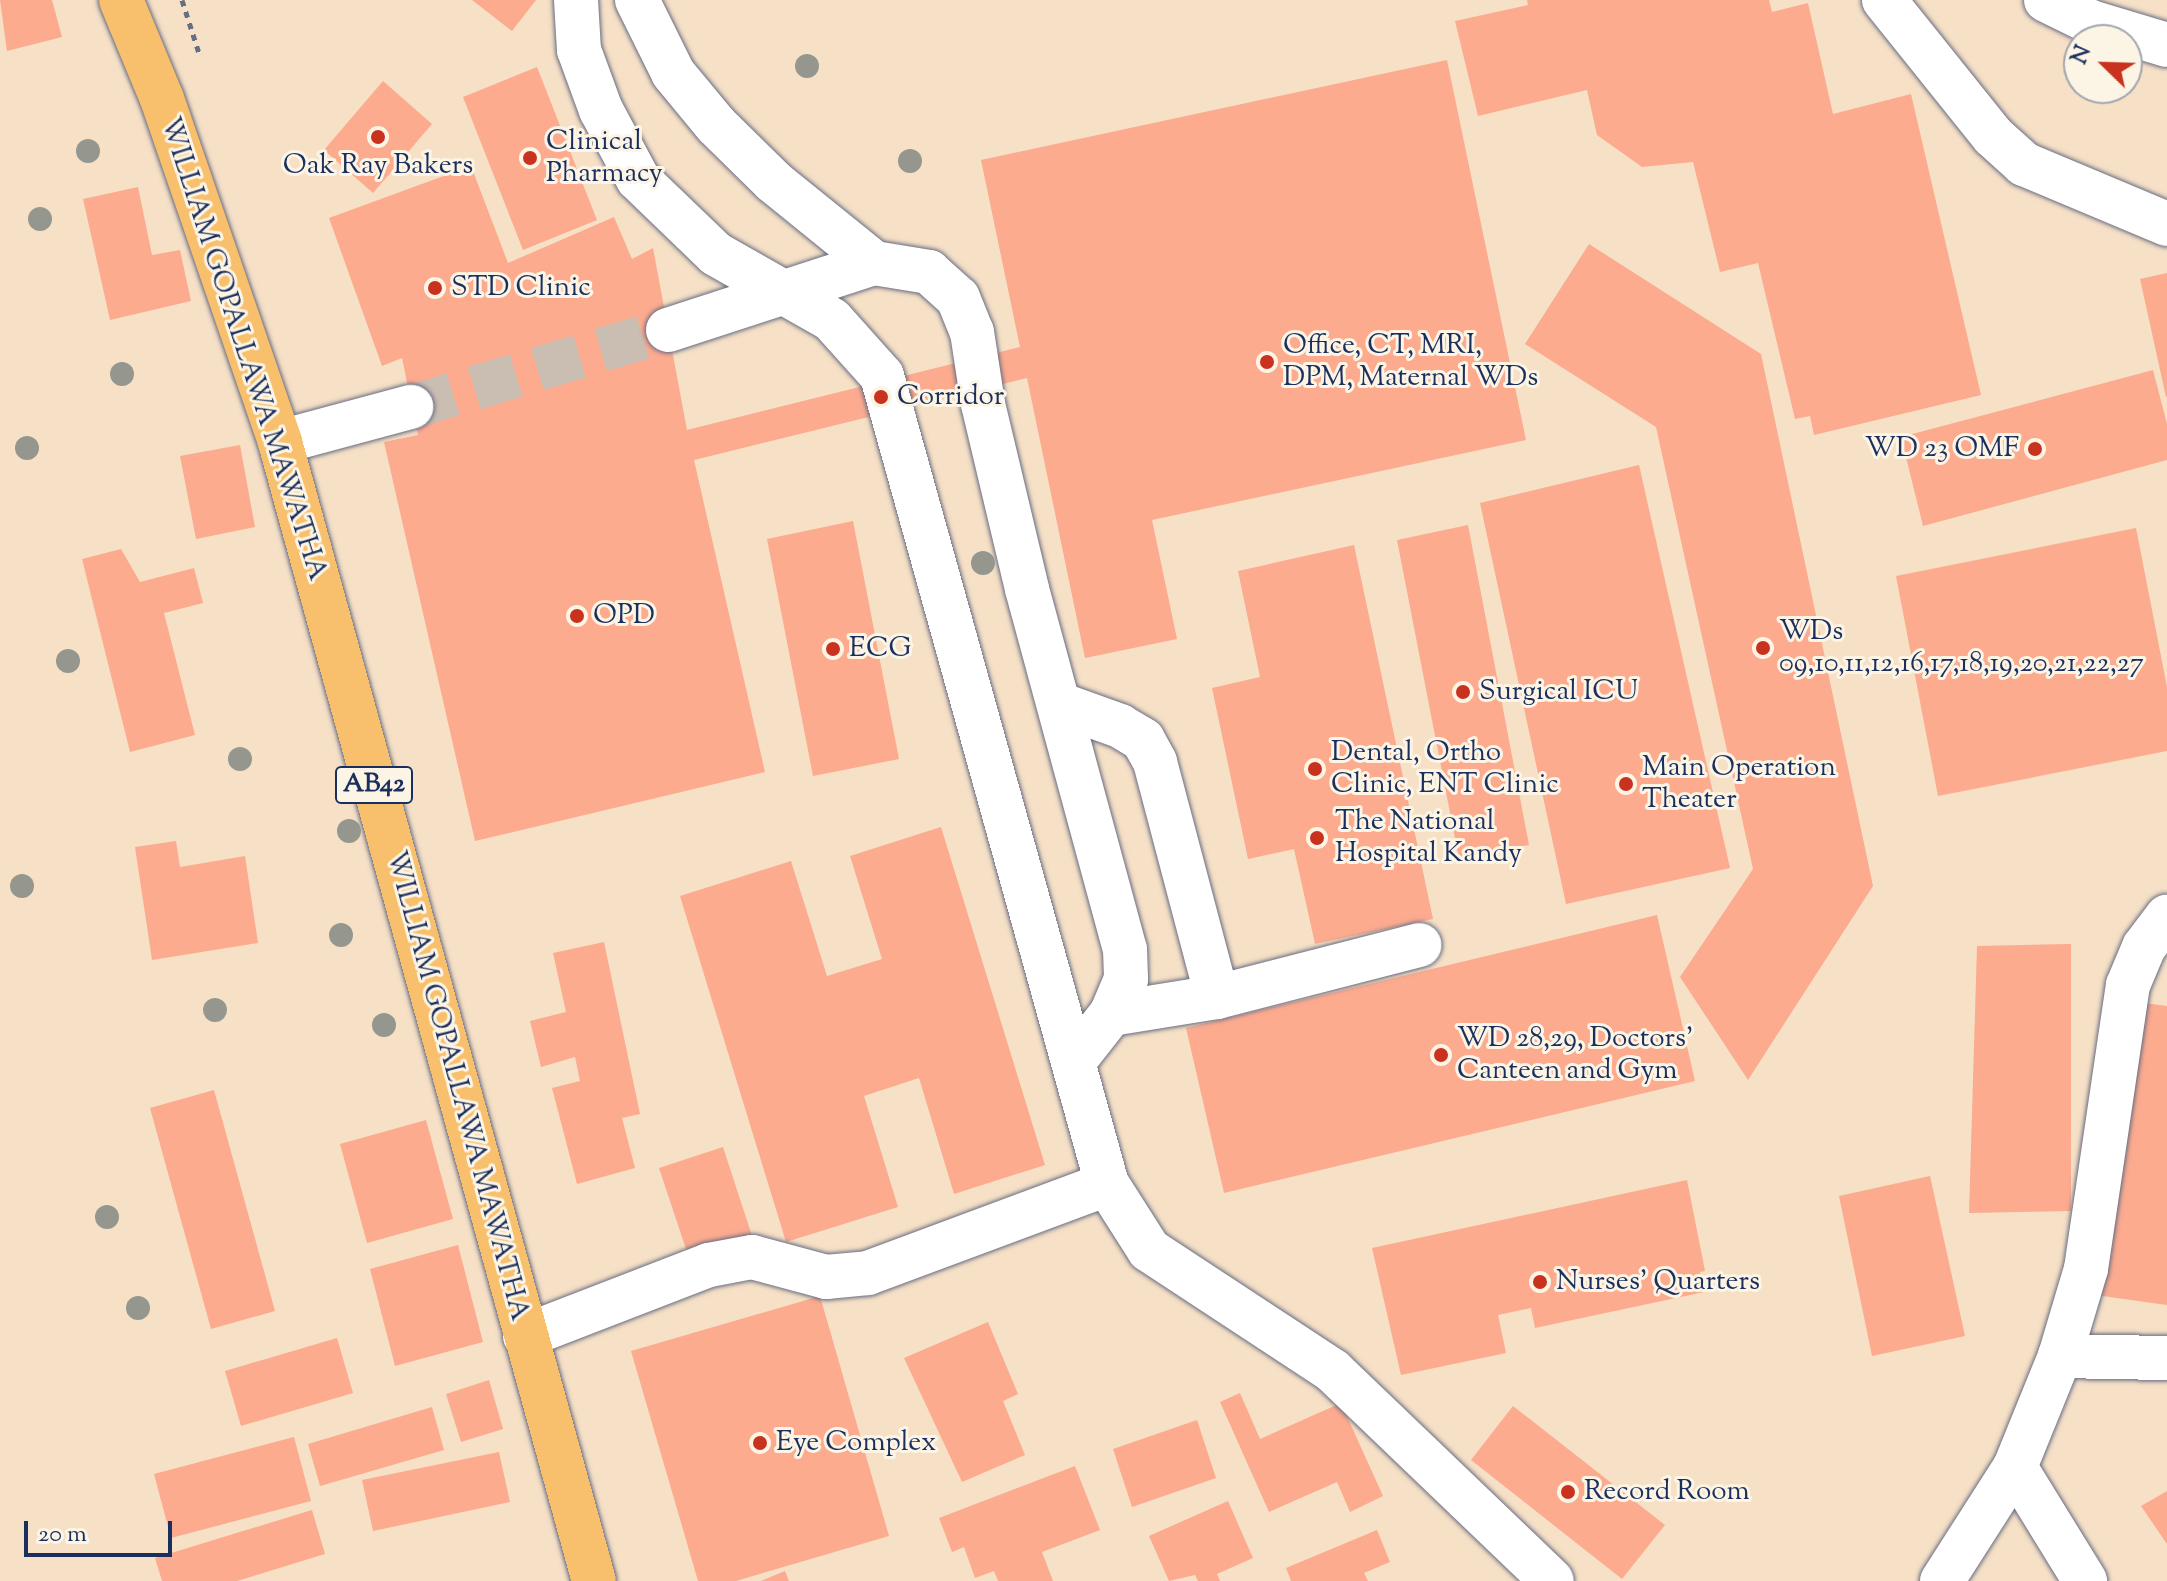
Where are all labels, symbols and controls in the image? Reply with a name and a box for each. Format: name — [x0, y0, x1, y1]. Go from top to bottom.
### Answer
north arrow — [2063, 24, 2143, 104]
text: N — [2065, 41, 2101, 70]
street label: WILLIAM GOPALLAWA MAWATHA — [152, 113, 334, 585]
place label: Clinical Pharmacy — [546, 125, 663, 191]
marker: Oak Ray Bakers — [369, 128, 387, 146]
place label: Oak Ray Bakers — [283, 149, 473, 183]
marker: Clinical Pharmacy — [521, 149, 539, 167]
place label: STD Clinic — [451, 271, 591, 305]
marker: STD Clinic — [426, 279, 444, 297]
place label: Office, CT, MRI, DPM, Maternal WDs — [1283, 329, 1538, 395]
marker: Office, CT, MRI, DPM, Maternal WDs — [1258, 353, 1276, 371]
place label: Corridor — [897, 380, 1004, 414]
marker: Corridor — [872, 388, 890, 406]
place label: WD 23 OMF — [1865, 432, 2019, 466]
marker: WD 23 OMF — [2026, 440, 2044, 458]
place label: OPD — [593, 599, 655, 633]
marker: OPD — [568, 607, 586, 625]
place label: WDs 09,10,11,12,16,17,18,19,20,21,22,27 — [1779, 615, 2144, 681]
place label: ECG — [849, 632, 911, 666]
marker: WDs 09,10,11,12,16,17,18,19,20,21,22,27 — [1754, 639, 1772, 657]
marker: ECG — [824, 640, 842, 658]
place label: Surgical ICU — [1479, 675, 1638, 709]
marker: Surgical ICU — [1454, 683, 1472, 701]
place label: Dental, Ortho Clinic, ENT Clinic — [1331, 736, 1559, 802]
place label: Main Operation Theater — [1642, 751, 1836, 817]
marker: Dental, Ortho Clinic, ENT Clinic — [1306, 760, 1324, 778]
road number: AB42 — [334, 763, 414, 807]
marker: Main Operation Theater — [1617, 775, 1635, 793]
place label: The National Hospital Kandy — [1335, 805, 1522, 871]
marker: The National Hospital Kandy — [1306, 827, 1328, 849]
street label: WILLIAM GOPALLAWA MAWATHA — [378, 847, 536, 1325]
place label: WD 28,29, Doctors' Canteen and Gym — [1457, 1022, 1694, 1088]
marker: WD 28,29, Doctors' Canteen and Gym — [1432, 1046, 1450, 1064]
place label: Nurses' Quarters — [1556, 1265, 1760, 1299]
marker: Nurses' Quarters — [1531, 1273, 1549, 1291]
place label: Eye Complex — [776, 1426, 936, 1460]
marker: Eye Complex — [751, 1434, 769, 1452]
place label: Record Room — [1584, 1475, 1750, 1509]
marker: Record Room — [1559, 1483, 1577, 1501]
scale bar — [28, 1505, 176, 1555]
text: 20 m — [38, 1518, 87, 1552]

